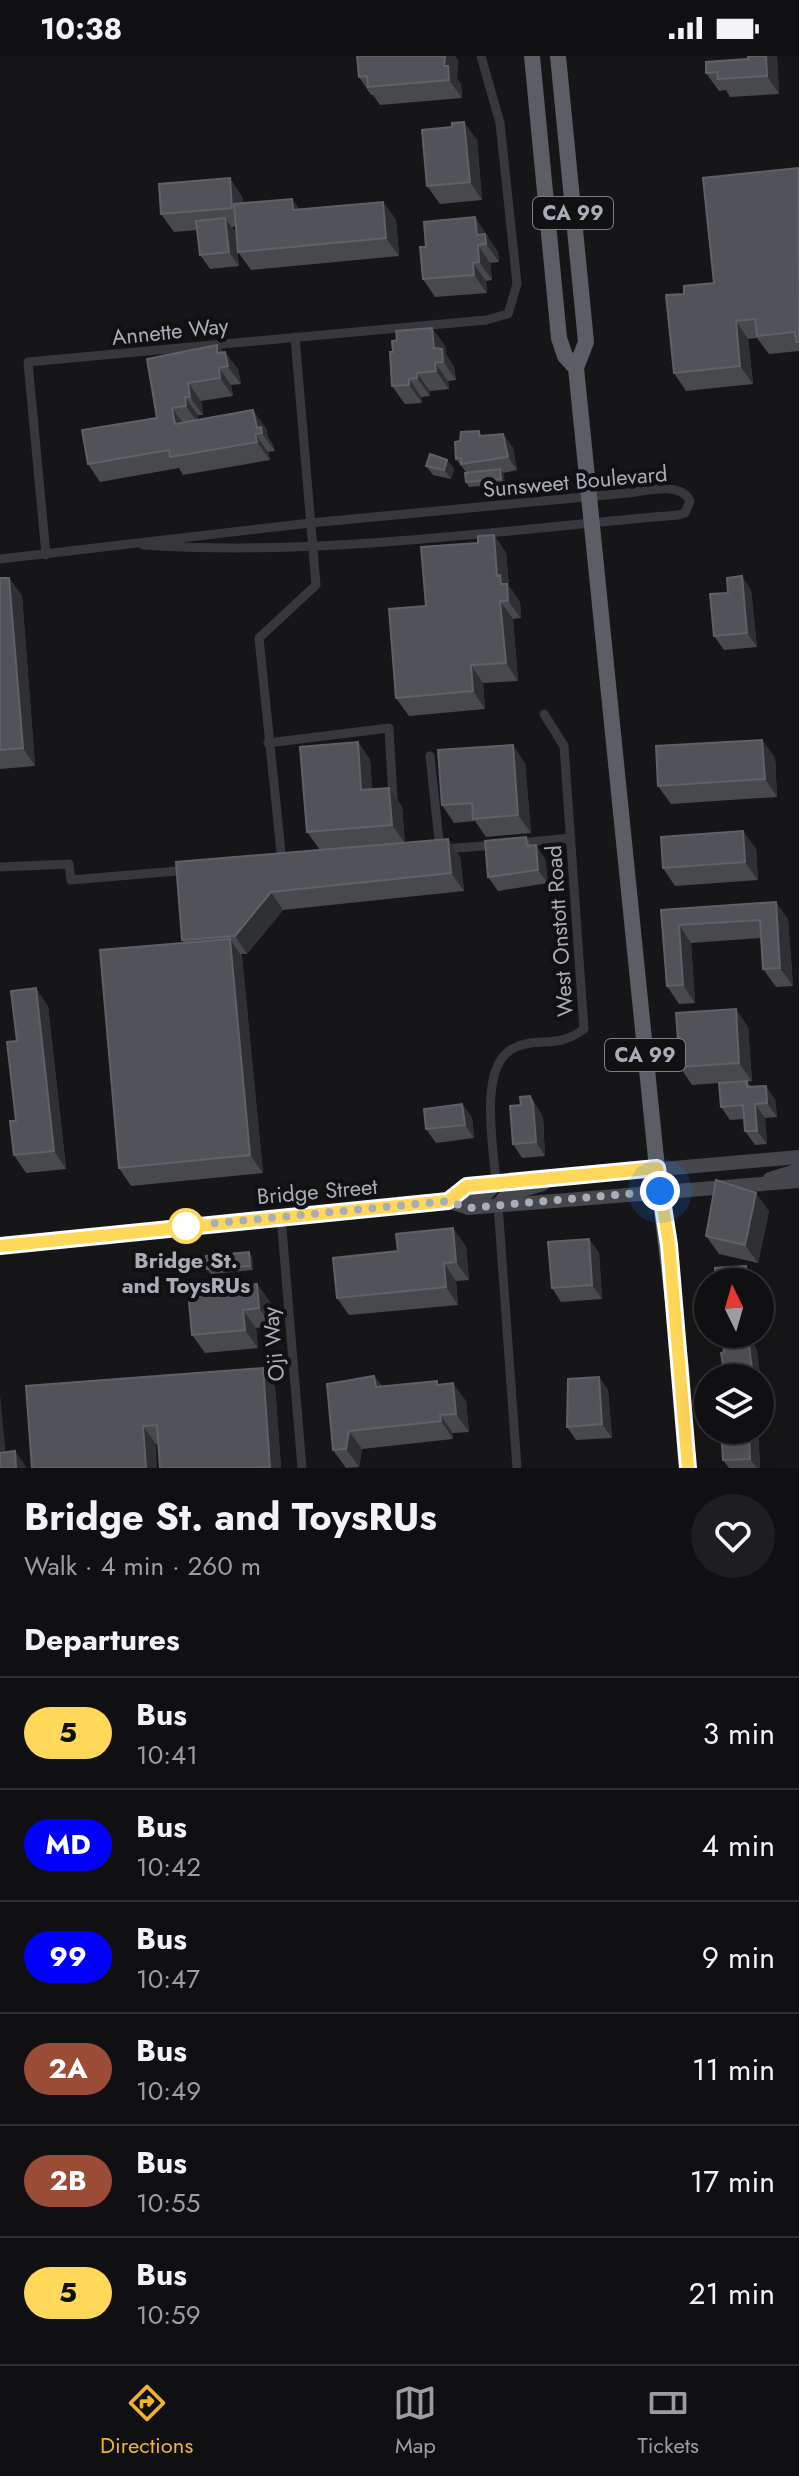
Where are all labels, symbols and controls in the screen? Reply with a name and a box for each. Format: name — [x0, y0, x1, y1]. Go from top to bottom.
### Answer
text: 10:38 — [40, 7, 122, 50]
road number: CA 99 — [533, 197, 613, 229]
street label: Annette Way — [110, 309, 230, 353]
street label: Sunsweet Boulevard — [481, 457, 669, 505]
street label: West Onstott Road — [537, 844, 581, 1018]
road number: CA 99 — [605, 1039, 685, 1071]
street label: Bridge Street — [255, 1170, 379, 1212]
your location — [640, 1171, 680, 1211]
marker: Bridge St. and ToysRUs — [169, 1209, 203, 1243]
place label: Bridge St. and ToysRUs — [122, 1244, 250, 1301]
north arrow — [694, 1268, 774, 1348]
map controls — [694, 1268, 774, 1444]
street label: Oji Way — [254, 1305, 292, 1383]
button: layers — [694, 1364, 774, 1444]
text: Bridge St. and ToysRUs — [24, 1489, 437, 1544]
button: heart — [691, 1494, 775, 1578]
text: Walk · 4 min · 260 m — [24, 1547, 261, 1585]
text: Departures — [24, 1618, 180, 1661]
text: Bus — [136, 1693, 187, 1736]
text: 5 — [59, 1712, 77, 1753]
text: 3 min — [703, 1712, 775, 1755]
text: 10:41 — [136, 1736, 198, 1774]
text: Bus — [136, 1805, 187, 1848]
text: MD — [45, 1824, 91, 1865]
text: 4 min — [702, 1824, 775, 1867]
text: 10:42 — [136, 1848, 201, 1886]
text: Bus — [136, 1917, 187, 1960]
text: 99 — [49, 1936, 87, 1977]
text: 9 min — [702, 1936, 775, 1979]
text: 10:47 — [136, 1960, 200, 1998]
text: Bus — [136, 2029, 187, 2072]
text: 2A — [49, 2048, 87, 2089]
text: 11 min — [692, 2048, 775, 2091]
text: 10:49 — [136, 2072, 201, 2110]
text: Bus — [136, 2141, 187, 2184]
text: 2B — [50, 2160, 86, 2201]
text: 17 min — [690, 2160, 775, 2203]
text: 10:55 — [136, 2184, 200, 2222]
text: Bus — [136, 2253, 187, 2296]
text: 5 — [59, 2272, 77, 2313]
text: 21 min — [688, 2272, 775, 2315]
text: 10:59 — [136, 2296, 201, 2334]
tab: Directions — [100, 2381, 193, 2461]
tab: Map — [393, 2381, 437, 2461]
tab: Tickets — [638, 2381, 699, 2461]

